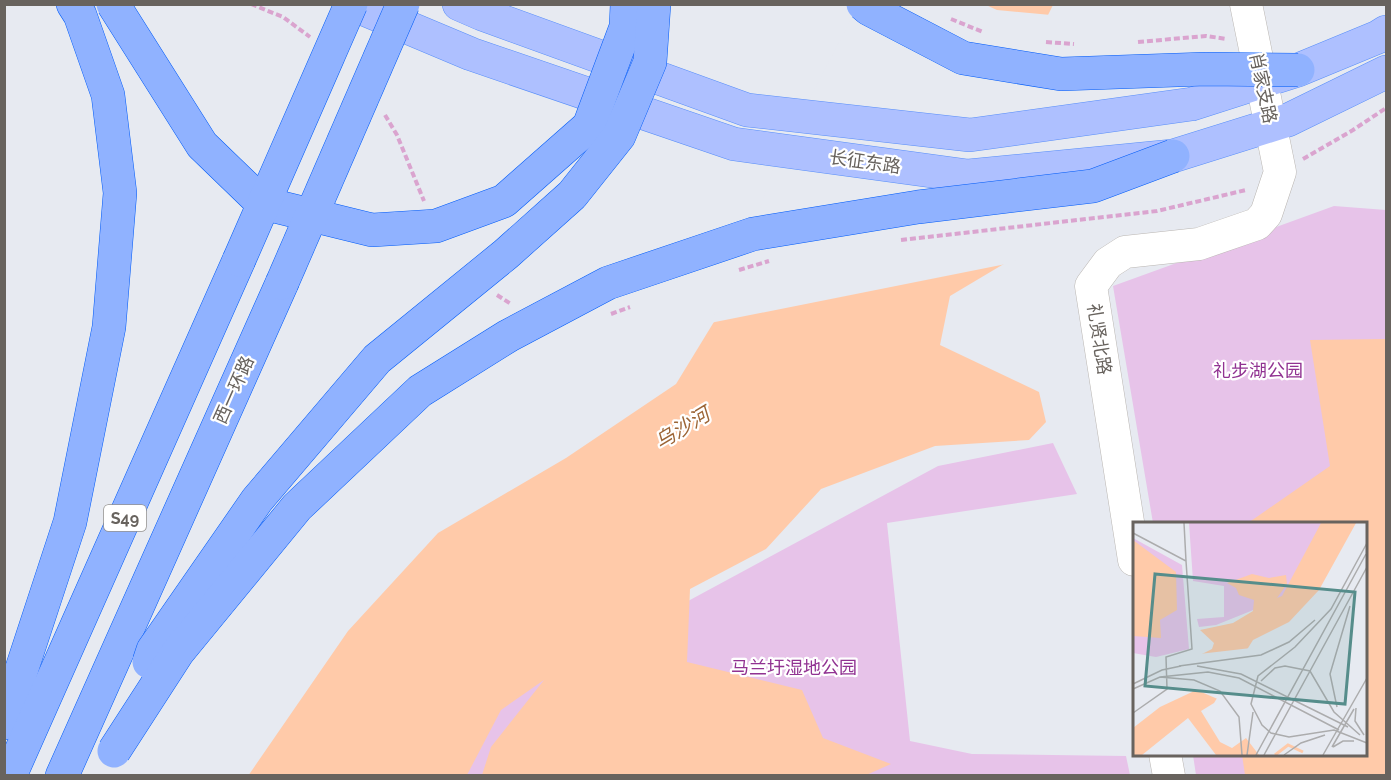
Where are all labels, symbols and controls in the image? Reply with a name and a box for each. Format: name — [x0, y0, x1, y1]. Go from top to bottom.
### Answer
street label: 肖家支路 — [1246, 50, 1281, 125]
street label: 长征东路 — [828, 146, 902, 177]
street label: 礼贤北路 — [1083, 302, 1115, 376]
street label: 西一环路 — [209, 353, 258, 427]
park label: 礼步湖公园 — [1213, 360, 1303, 381]
water label: 乌沙河 — [650, 400, 717, 454]
road number: S49 — [104, 505, 146, 531]
inset map — [1133, 522, 1367, 756]
park label: 马兰圩湿地公园 — [731, 657, 857, 678]

